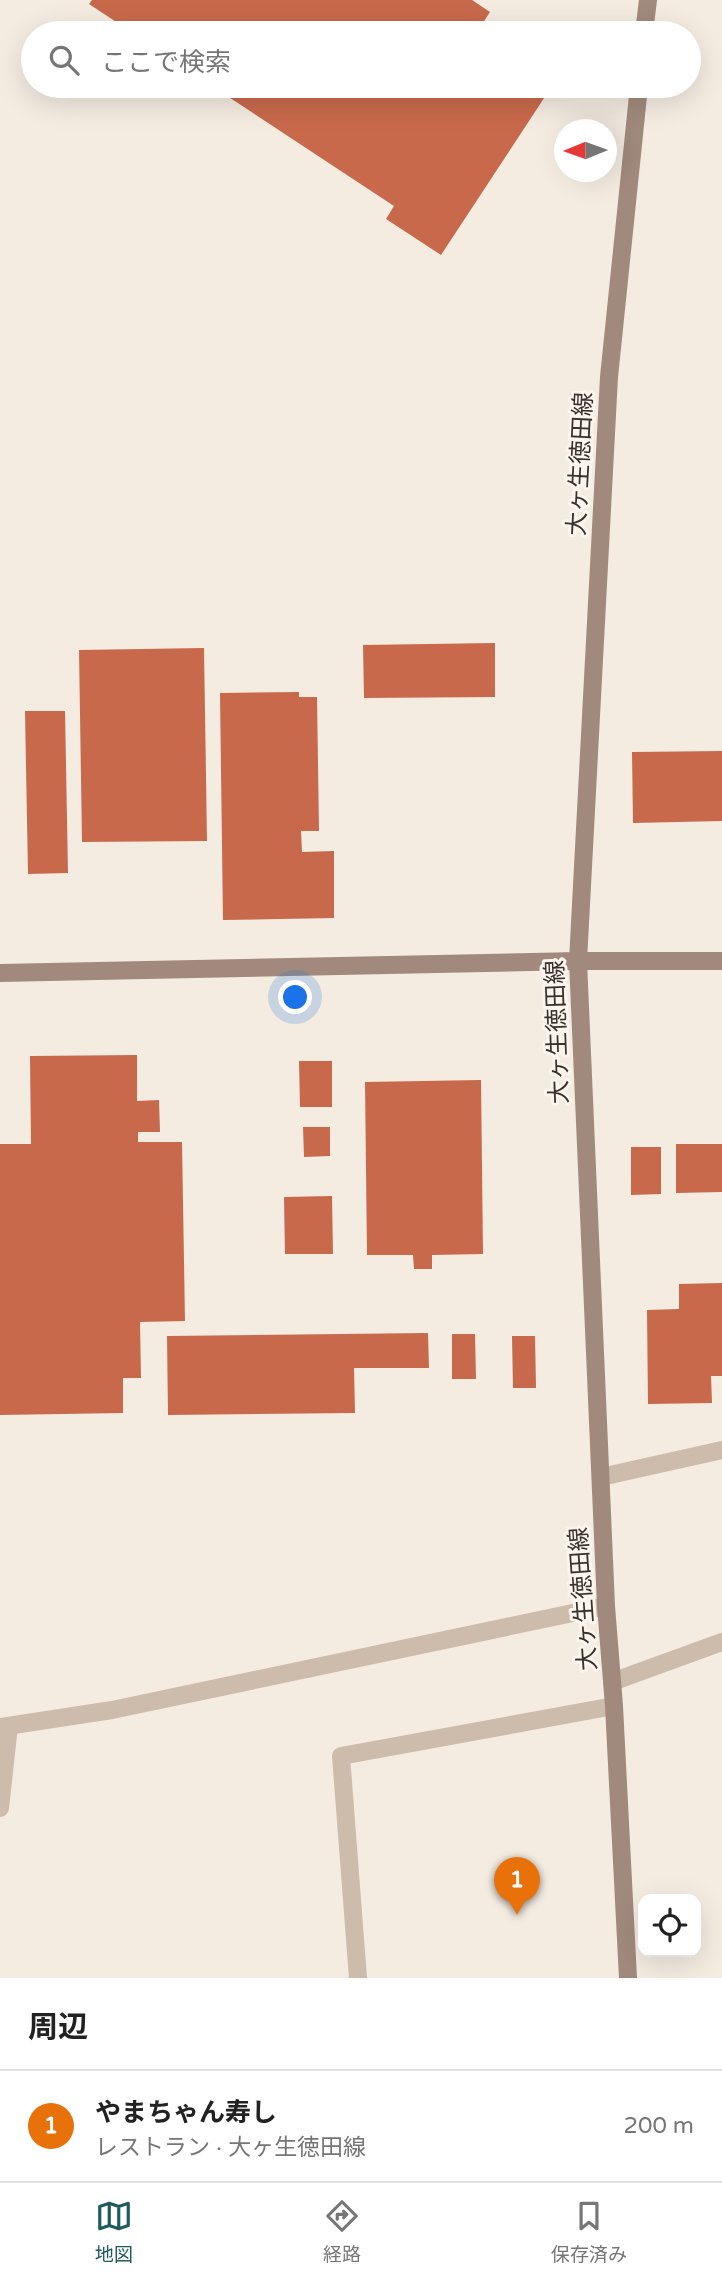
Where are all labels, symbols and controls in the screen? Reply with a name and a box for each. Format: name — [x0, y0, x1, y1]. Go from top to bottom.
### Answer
search box — [21, 21, 701, 98]
icon: search — [45, 41, 83, 79]
text: ここで検索 — [101, 47, 231, 78]
north arrow — [554, 119, 617, 182]
street label: 大ヶ生徳田線 — [562, 391, 599, 537]
street label: 大ヶ生徳田線 — [540, 960, 575, 1104]
your location — [278, 980, 312, 1014]
street label: 大ヶ生徳田線 — [564, 1526, 603, 1672]
pin: 1 — [494, 1857, 540, 1915]
map controls — [638, 1894, 701, 1957]
button: locate — [638, 1894, 701, 1957]
text: 周辺 — [28, 2009, 88, 2046]
text: やまちゃん寿し — [95, 2097, 277, 2128]
text: 1 — [44, 2112, 58, 2140]
text: 200 m — [624, 2112, 694, 2140]
text: レストラン · 大ヶ生徳田線 — [95, 2134, 366, 2162]
tab: 地図 — [95, 2197, 133, 2266]
tab: 経路 — [323, 2197, 361, 2266]
tab: 保存済み — [551, 2197, 627, 2266]

